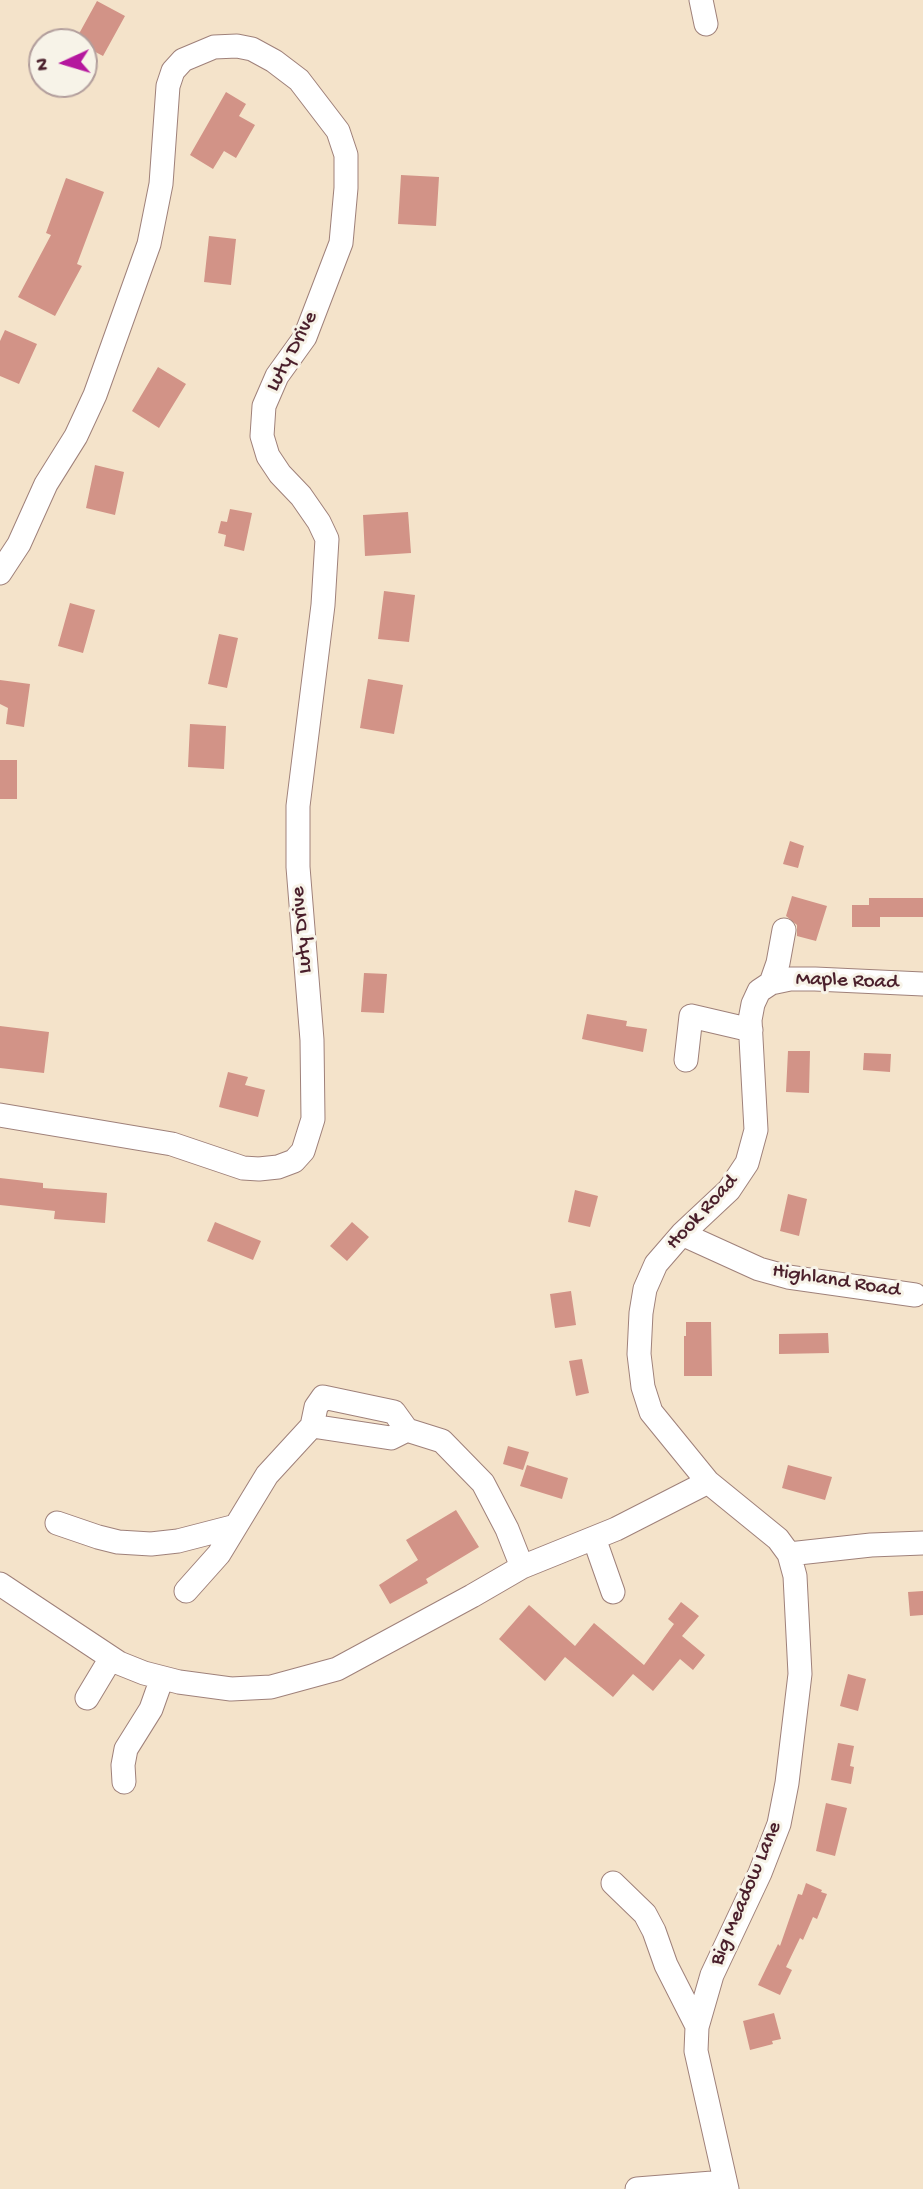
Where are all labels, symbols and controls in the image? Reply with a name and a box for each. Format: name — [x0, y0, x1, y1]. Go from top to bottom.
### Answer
north arrow — [28, 28, 98, 98]
text: N — [32, 57, 55, 71]
street label: Luty Drive — [261, 308, 325, 396]
street label: Luty Drive — [287, 885, 319, 975]
street label: Maple Road — [795, 968, 899, 996]
street label: Hook Road — [662, 1170, 744, 1256]
street label: Highland Road — [770, 1259, 902, 1305]
street label: Big Meadow Lane — [705, 1818, 789, 1970]

